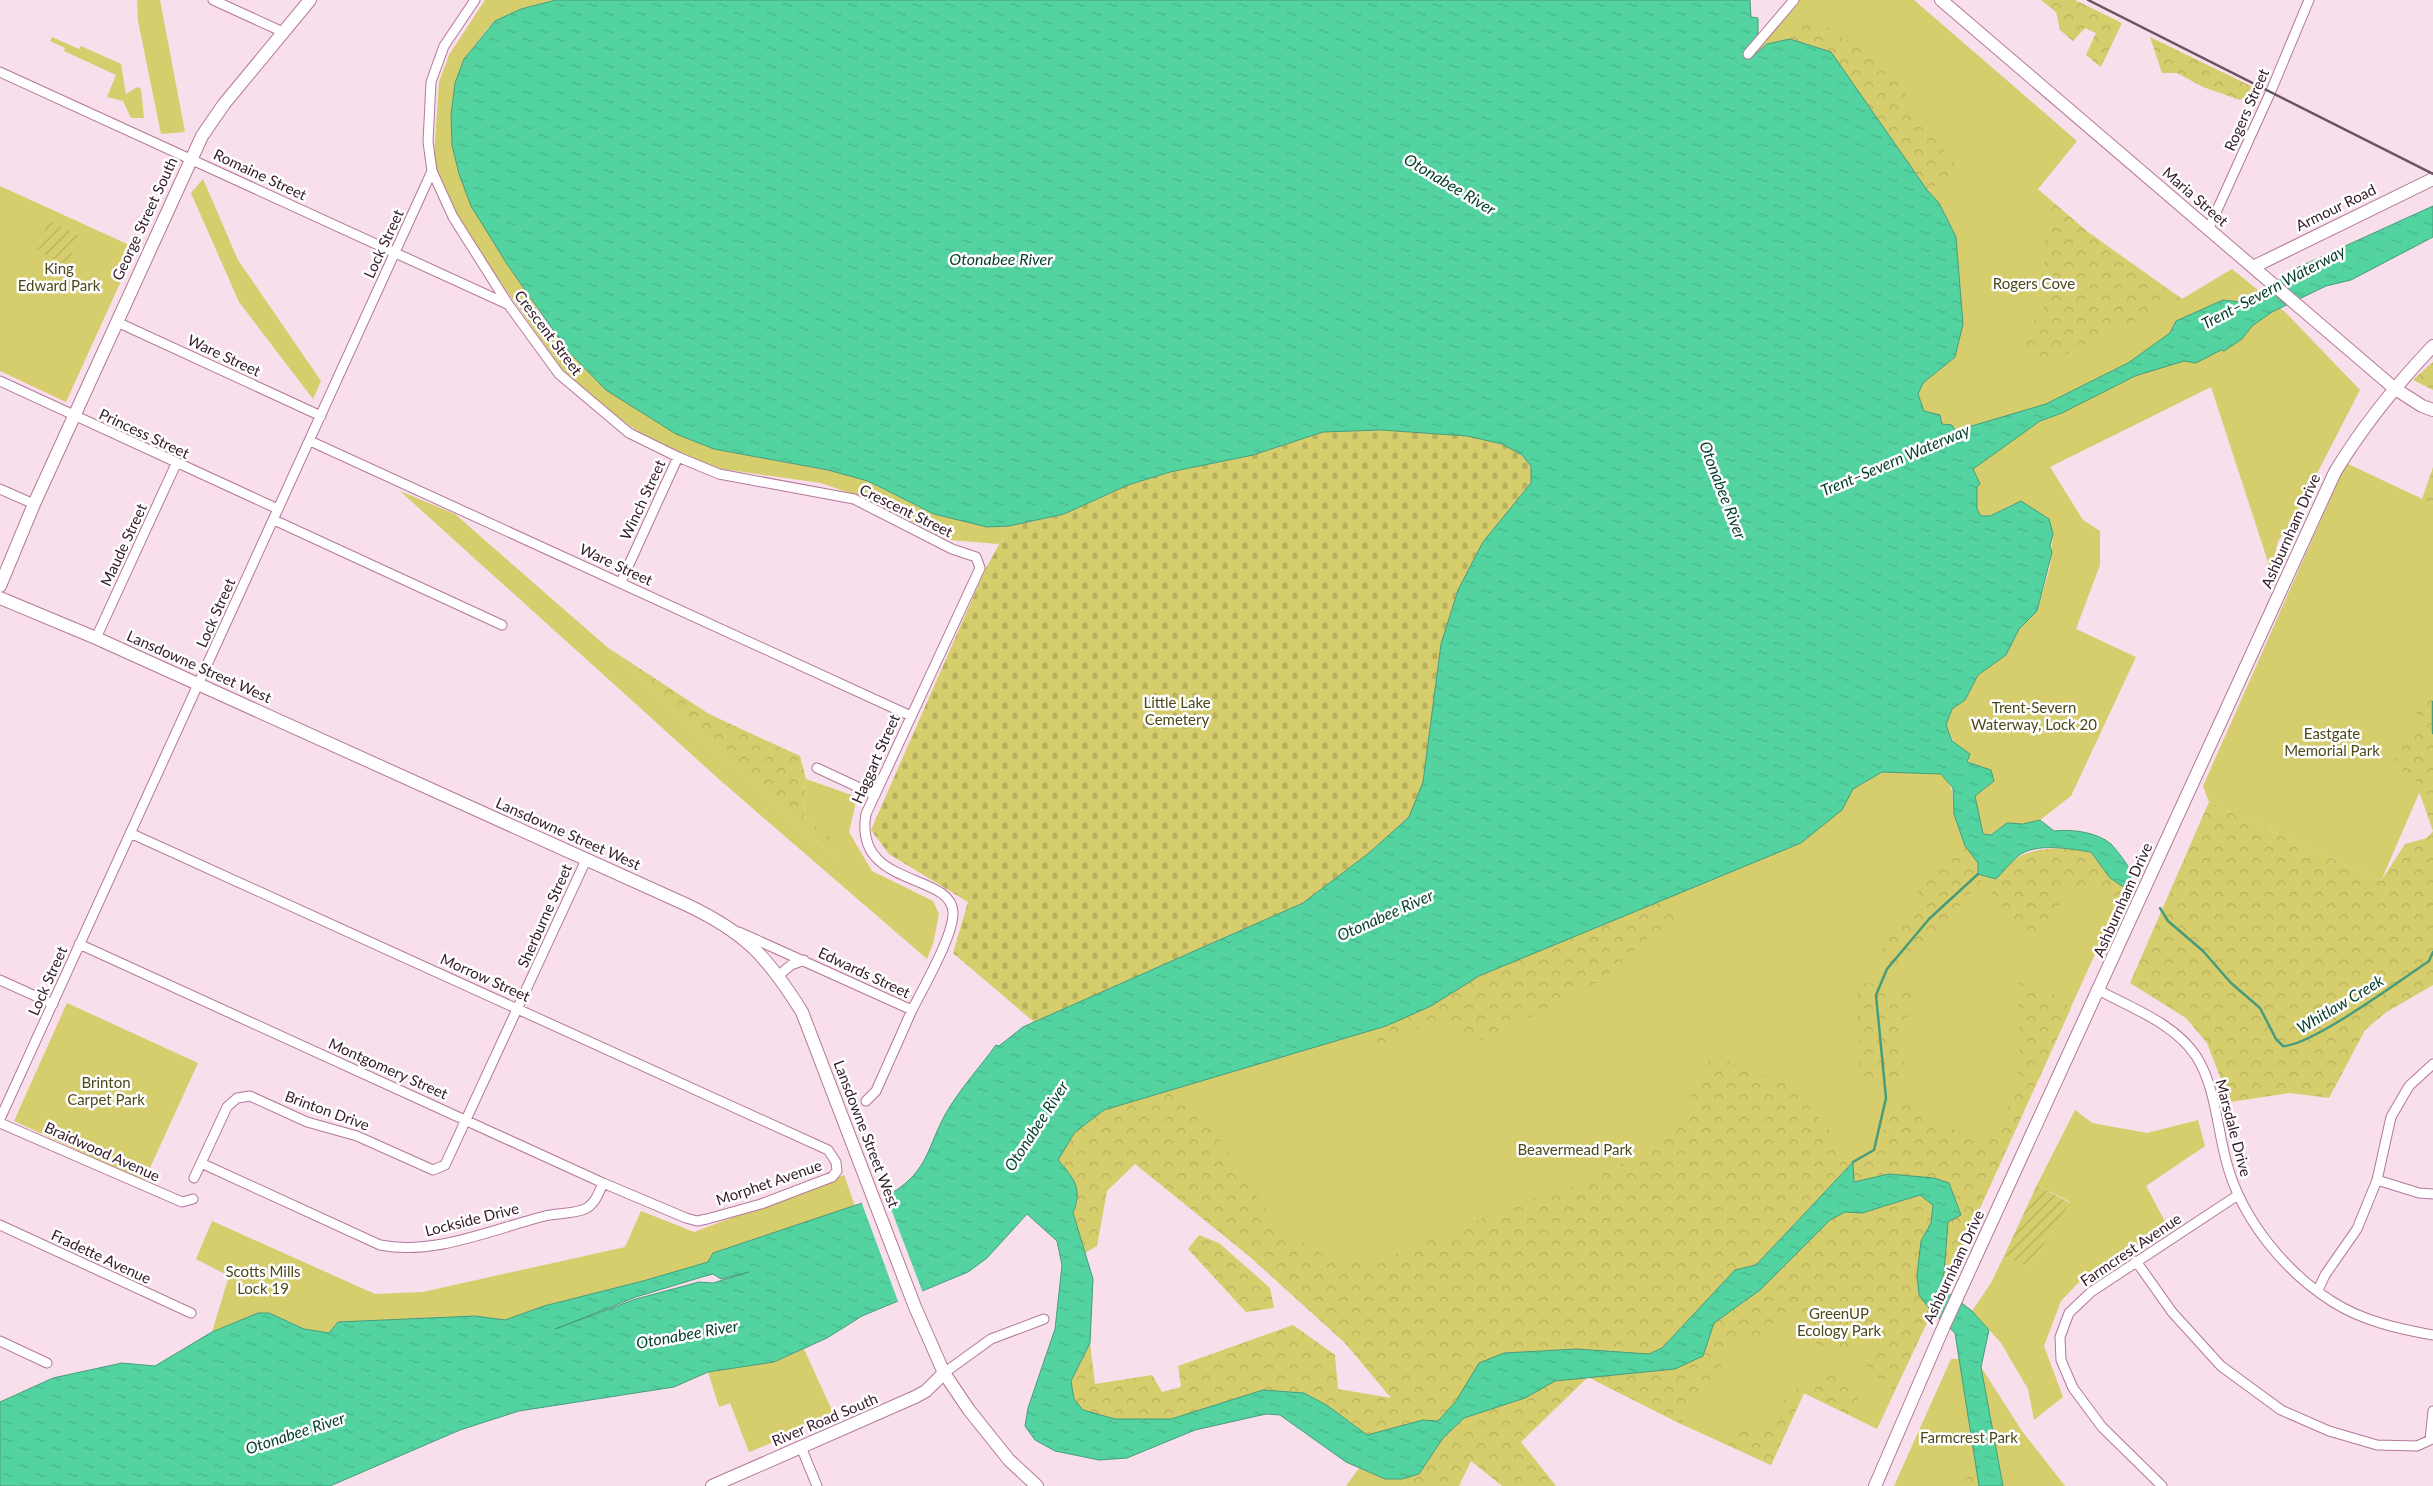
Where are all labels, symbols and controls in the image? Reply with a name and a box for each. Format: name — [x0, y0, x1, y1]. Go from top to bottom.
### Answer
street label: Rogers Street — [2220, 65, 2273, 154]
street label: Romaine Street — [211, 145, 310, 204]
water label: Otonabee River — [1401, 149, 1500, 219]
street label: George Street South — [108, 154, 181, 283]
street label: Maria Street — [2159, 163, 2233, 230]
street label: Armour Road — [2292, 180, 2379, 234]
street label: Lock Street — [359, 206, 407, 281]
water label: Trent–Severn Waterway — [2198, 240, 2348, 333]
water label: Otonabee River — [949, 249, 1053, 268]
park label: King Edward Park — [18, 259, 101, 294]
park label: Rogers Cove — [1993, 274, 2075, 292]
street label: Crescent Street — [511, 286, 587, 379]
street label: Ware Street — [185, 330, 264, 380]
street label: Princess Street — [96, 404, 193, 462]
water label: Trent–Severn Waterway — [1817, 419, 1973, 500]
water label: Otonabee River — [1696, 438, 1751, 542]
street label: Winch Street — [616, 456, 669, 543]
street label: Ashburnham Drive — [2257, 471, 2323, 591]
street label: Crescent Street — [857, 480, 957, 541]
street label: Maude Street — [96, 500, 150, 589]
street label: Ware Street — [577, 539, 656, 589]
street label: Lock Street — [192, 575, 239, 650]
street label: Lansdowne Street West — [124, 626, 275, 706]
park label: Little Lake Cemetery — [1143, 693, 1211, 728]
park label: Trent-Severn Waterway, Lock 20 — [1971, 698, 2097, 733]
street label: Haggart Street — [847, 711, 903, 806]
park label: Eastgate Memorial Park — [2284, 724, 2380, 759]
street label: Lansdowne Street West — [493, 793, 644, 873]
street label: Ashburnham Drive — [2089, 840, 2155, 960]
street label: Sherburne Street — [513, 860, 575, 970]
water label: Otonabee River — [1334, 885, 1436, 944]
street label: Lock Street — [24, 943, 71, 1018]
street label: Edwards Street — [816, 943, 914, 1001]
street label: Morrow Street — [438, 949, 533, 1005]
water label: Whitlaw Creek — [2293, 970, 2387, 1037]
street label: Montgomery Street — [326, 1034, 451, 1103]
street label: Lansdowne Street West — [831, 1057, 904, 1210]
park label: Brinton Carpet Park — [67, 1073, 145, 1108]
water label: Otonabee River — [999, 1077, 1072, 1174]
street label: Marsdale Drive — [2212, 1077, 2256, 1178]
street label: Brinton Drive — [283, 1086, 372, 1134]
street label: Braidwood Avenue — [42, 1118, 163, 1185]
park label: Beavermead Park — [1518, 1140, 1633, 1158]
street label: Morphet Avenue — [713, 1156, 824, 1209]
street label: Lockside Drive — [423, 1199, 521, 1239]
street label: Ashburnham Drive — [1919, 1207, 1987, 1326]
street label: Farmcrest Avenue — [2077, 1209, 2184, 1290]
street label: Fradette Avenue — [49, 1225, 154, 1287]
park label: Scotts Mills Lock 19 — [225, 1262, 301, 1297]
park label: GreenUP Ecology Park — [1797, 1304, 1881, 1339]
water label: Otonabee River — [634, 1315, 740, 1352]
street label: River Road South — [769, 1389, 880, 1449]
water label: Otonabee River — [243, 1407, 347, 1458]
park label: Farmcrest Park — [1920, 1428, 2018, 1446]

